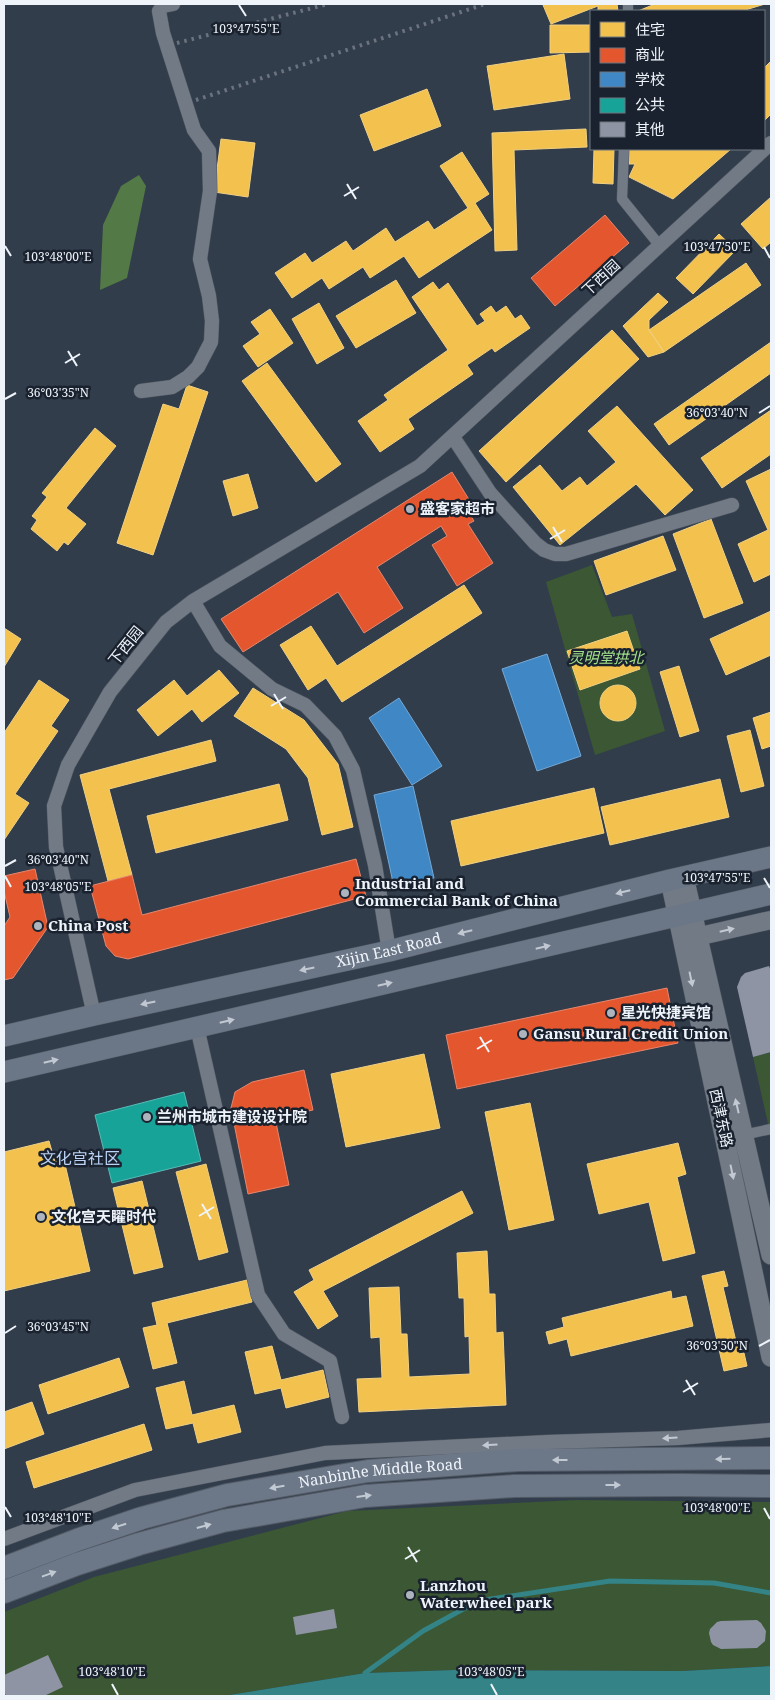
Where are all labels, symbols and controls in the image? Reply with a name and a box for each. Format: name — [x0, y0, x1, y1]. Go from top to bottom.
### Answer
legend — [590, 10, 765, 150]
text: 住宅 — [635, 19, 665, 39]
text: 103°47'55"E — [213, 20, 279, 37]
text: 商业 — [635, 44, 665, 64]
text: 学校 — [635, 69, 665, 89]
text: 公共 — [635, 94, 665, 114]
text: 其他 — [635, 119, 665, 139]
text: 103°47'50"E — [684, 238, 750, 255]
text: 103°48'00"E — [25, 248, 91, 265]
street label: 下西园 — [577, 255, 624, 300]
text: 36°03'35"N — [27, 384, 89, 401]
text: 36°03'40"N — [686, 404, 748, 421]
place label: 盛客家超市 — [420, 498, 495, 518]
marker: 盛客家超市 — [404, 503, 416, 515]
street label: 下西园 — [103, 622, 147, 669]
park label: 灵明堂拱北 — [568, 647, 645, 667]
text: 36°03'40"N — [27, 851, 89, 868]
text: 103°47'55"E — [684, 869, 750, 886]
place label: Industrial and Commercial Bank of China — [355, 873, 558, 910]
text: 103°48'05"E — [25, 878, 91, 895]
marker: Industrial and Commercial Bank of China — [339, 887, 351, 899]
one-way arrow — [615, 888, 630, 896]
place label: China Post — [48, 915, 128, 935]
marker: China Post — [32, 920, 44, 932]
one-way arrow — [719, 926, 735, 934]
street label: Xijin East Road — [334, 927, 443, 971]
one-way arrow — [458, 928, 473, 936]
one-way arrow — [536, 943, 551, 951]
one-way arrow — [299, 965, 315, 973]
one-way arrow — [687, 971, 695, 986]
one-way arrow — [377, 980, 392, 988]
one-way arrow — [141, 999, 156, 1007]
place label: 星光快捷宾馆 — [621, 1002, 711, 1022]
marker: 星光快捷宾馆 — [605, 1007, 617, 1019]
one-way arrow — [219, 1017, 234, 1025]
place label: Gansu Rural Credit Union — [533, 1023, 728, 1043]
marker: Gansu Rural Credit Union — [517, 1028, 529, 1040]
one-way arrow — [44, 1057, 59, 1065]
street label: 西津东路 — [706, 1086, 738, 1149]
one-way arrow — [733, 1098, 741, 1113]
place label: 兰州市城市建设设计院 — [157, 1106, 307, 1126]
marker: 兰州市城市建设设计院 — [141, 1111, 153, 1123]
district label: 文化宫社区 — [40, 1147, 120, 1169]
one-way arrow — [728, 1164, 736, 1180]
place label: 文化宫天矅时代 — [51, 1206, 156, 1226]
marker: 文化宫天矅时代 — [35, 1211, 47, 1223]
text: 36°03'45"N — [27, 1318, 89, 1335]
text: 36°03'50"N — [686, 1337, 748, 1354]
one-way arrow — [662, 1435, 678, 1443]
one-way arrow — [482, 1442, 498, 1450]
street label: Nanbinhe Middle Road — [297, 1453, 463, 1492]
one-way arrow — [714, 1455, 730, 1463]
one-way arrow — [552, 1456, 568, 1464]
one-way arrow — [606, 1481, 622, 1489]
one-way arrow — [268, 1483, 284, 1491]
one-way arrow — [356, 1492, 372, 1500]
text: 103°48'00"E — [684, 1499, 750, 1516]
text: 103°48'10"E — [25, 1509, 91, 1526]
one-way arrow — [197, 1522, 212, 1530]
one-way arrow — [112, 1523, 127, 1530]
one-way arrow — [42, 1570, 57, 1578]
place label: Lanzhou Waterwheel park — [420, 1575, 552, 1612]
marker: Lanzhou Waterwheel park — [404, 1589, 416, 1601]
text: 103°48'10"E — [79, 1663, 145, 1680]
text: 103°48'05"E — [458, 1663, 524, 1680]

